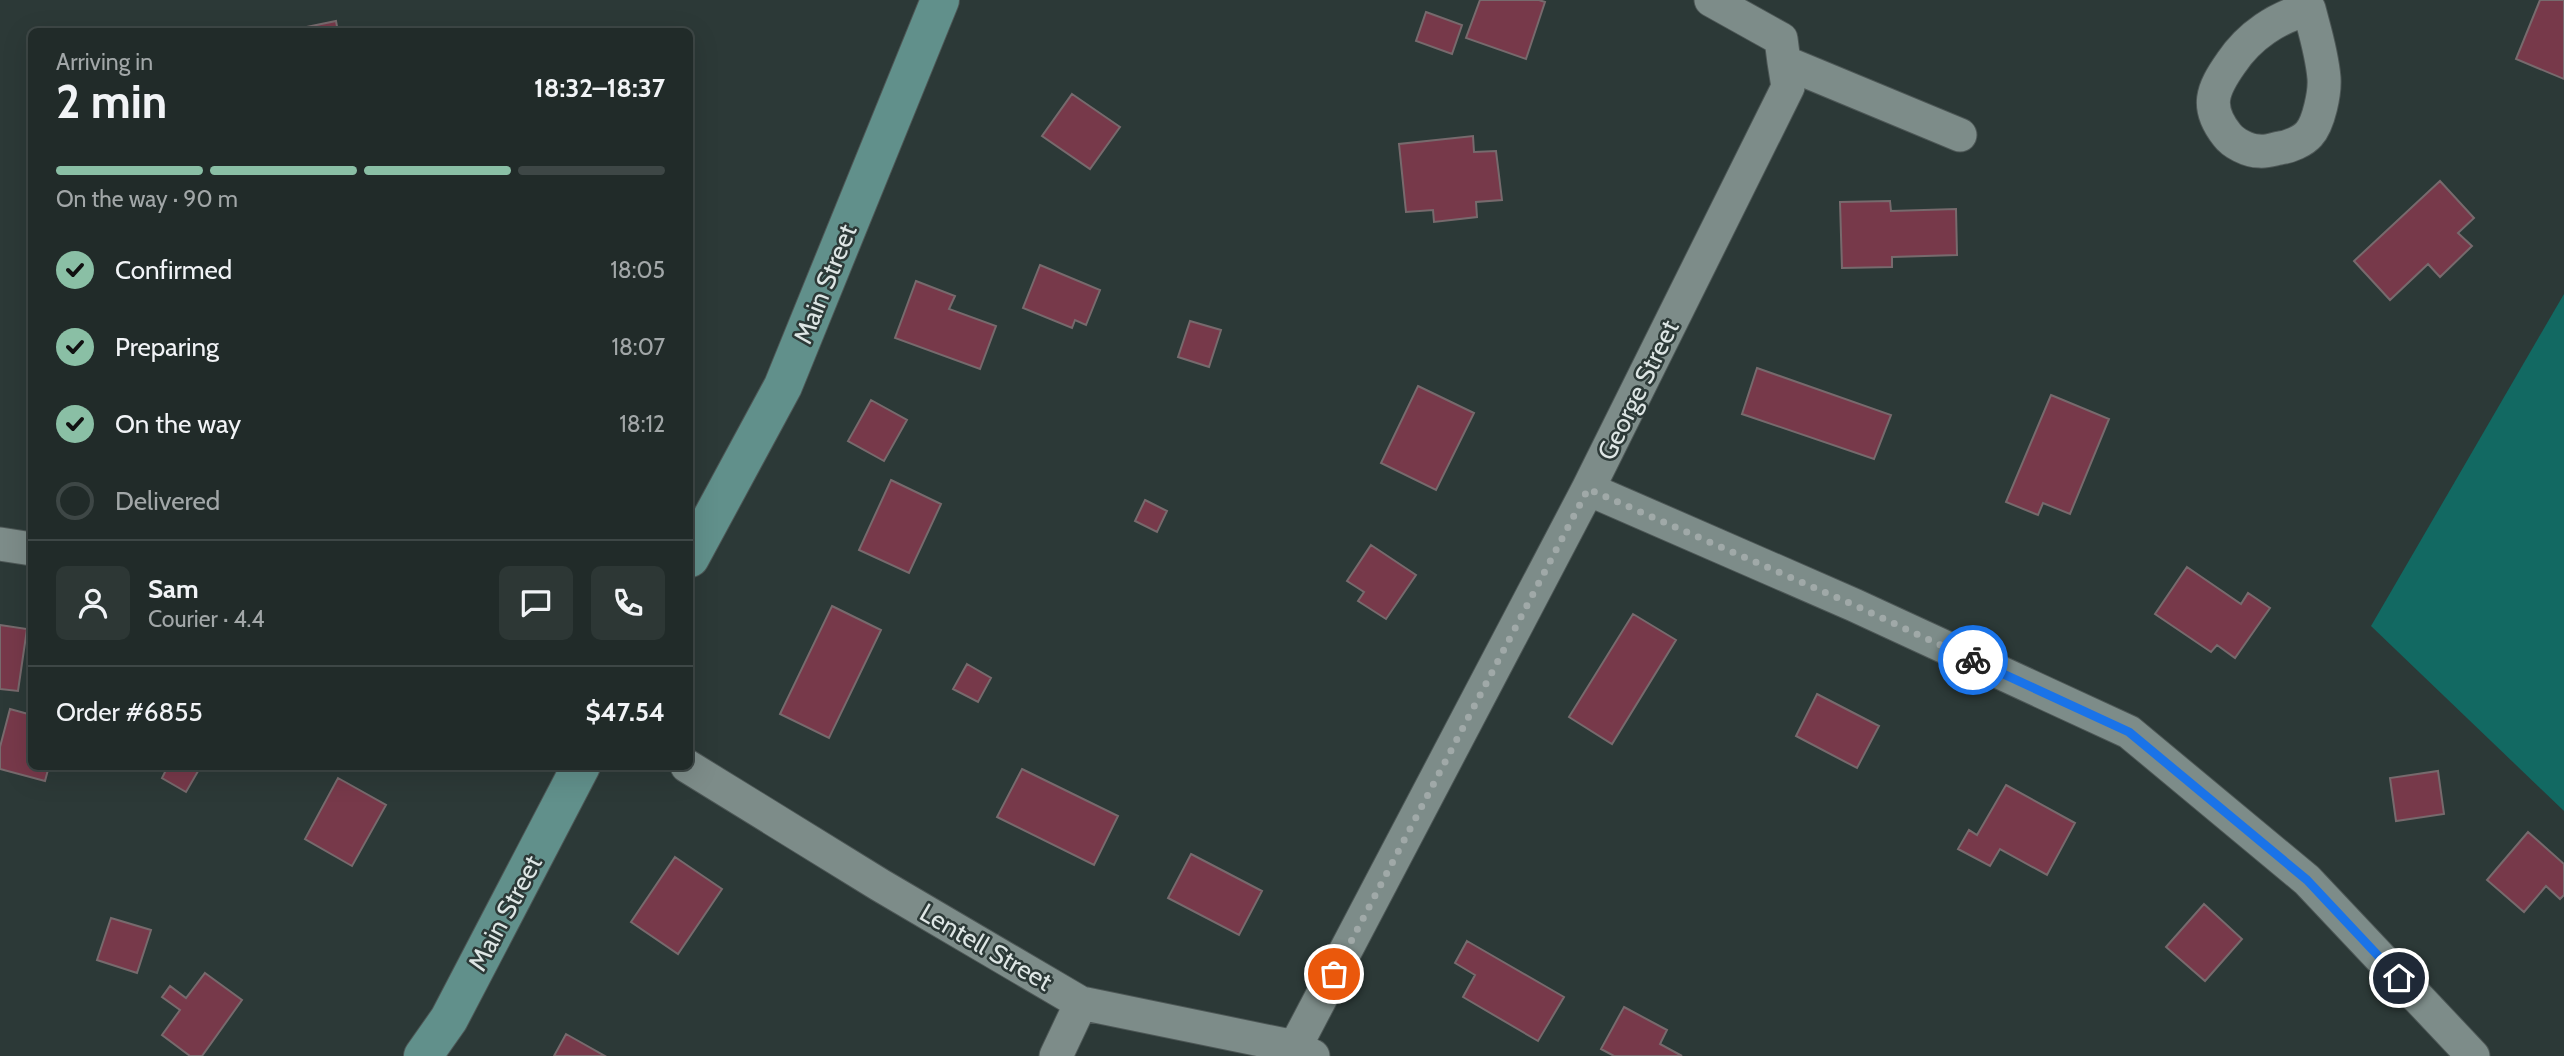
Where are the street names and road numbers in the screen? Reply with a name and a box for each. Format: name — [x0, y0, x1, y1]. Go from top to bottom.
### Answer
street label: Main Street — [787, 219, 864, 348]
street label: George Street — [1590, 314, 1686, 465]
street label: Main Street — [461, 850, 549, 976]
street label: Lentell Street — [914, 896, 1058, 998]

